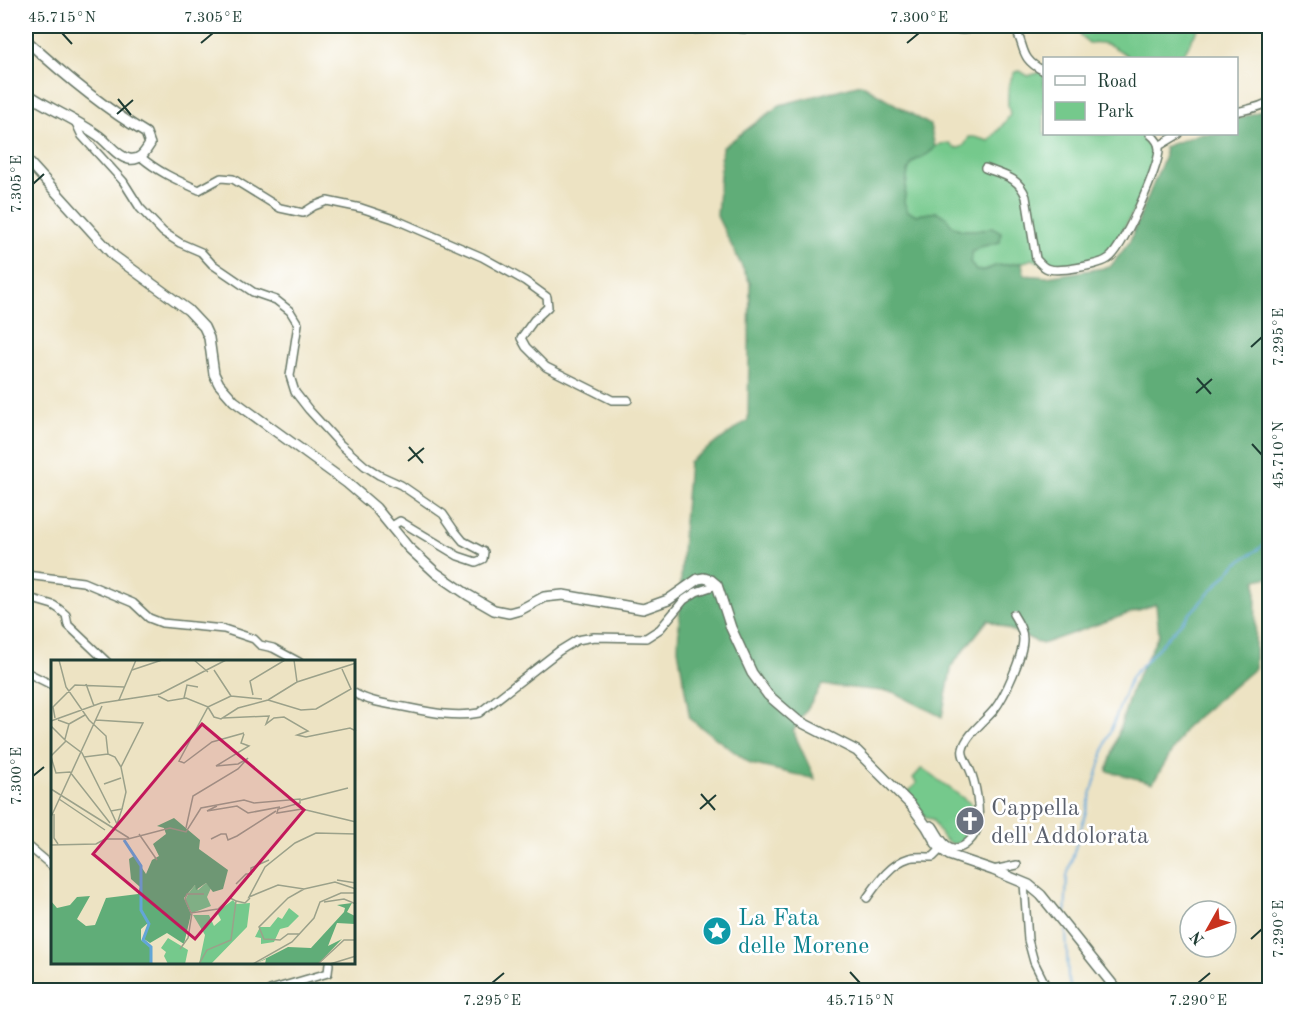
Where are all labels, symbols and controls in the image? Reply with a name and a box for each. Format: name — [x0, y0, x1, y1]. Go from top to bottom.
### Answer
text: 45.715°N — [28, 11, 96, 26]
text: 7.305°E — [184, 11, 242, 26]
text: 7.300°E — [890, 11, 948, 26]
legend — [1043, 57, 1238, 135]
text: Road — [1097, 73, 1137, 91]
text: Park — [1097, 103, 1134, 121]
text: 7.305°E — [10, 155, 25, 213]
text: 7.295°E — [1272, 308, 1287, 366]
text: 45.710°N — [1272, 421, 1287, 489]
inset map — [51, 660, 356, 965]
text: 7.300°E — [10, 747, 25, 805]
place label: Cappella dell'Addolorata — [991, 797, 1149, 849]
church icon: Cappella dell'Addolorata — [954, 805, 986, 837]
north arrow — [1178, 899, 1238, 959]
text: 7.290°E — [1272, 900, 1287, 958]
place label: La Fata delle Morene — [738, 907, 869, 959]
place icon: La Fata delle Morene — [701, 915, 733, 947]
text: N — [1187, 927, 1208, 947]
text: 7.295°E — [463, 994, 521, 1009]
text: 45.715°N — [826, 994, 894, 1009]
text: 7.290°E — [1169, 994, 1227, 1009]

